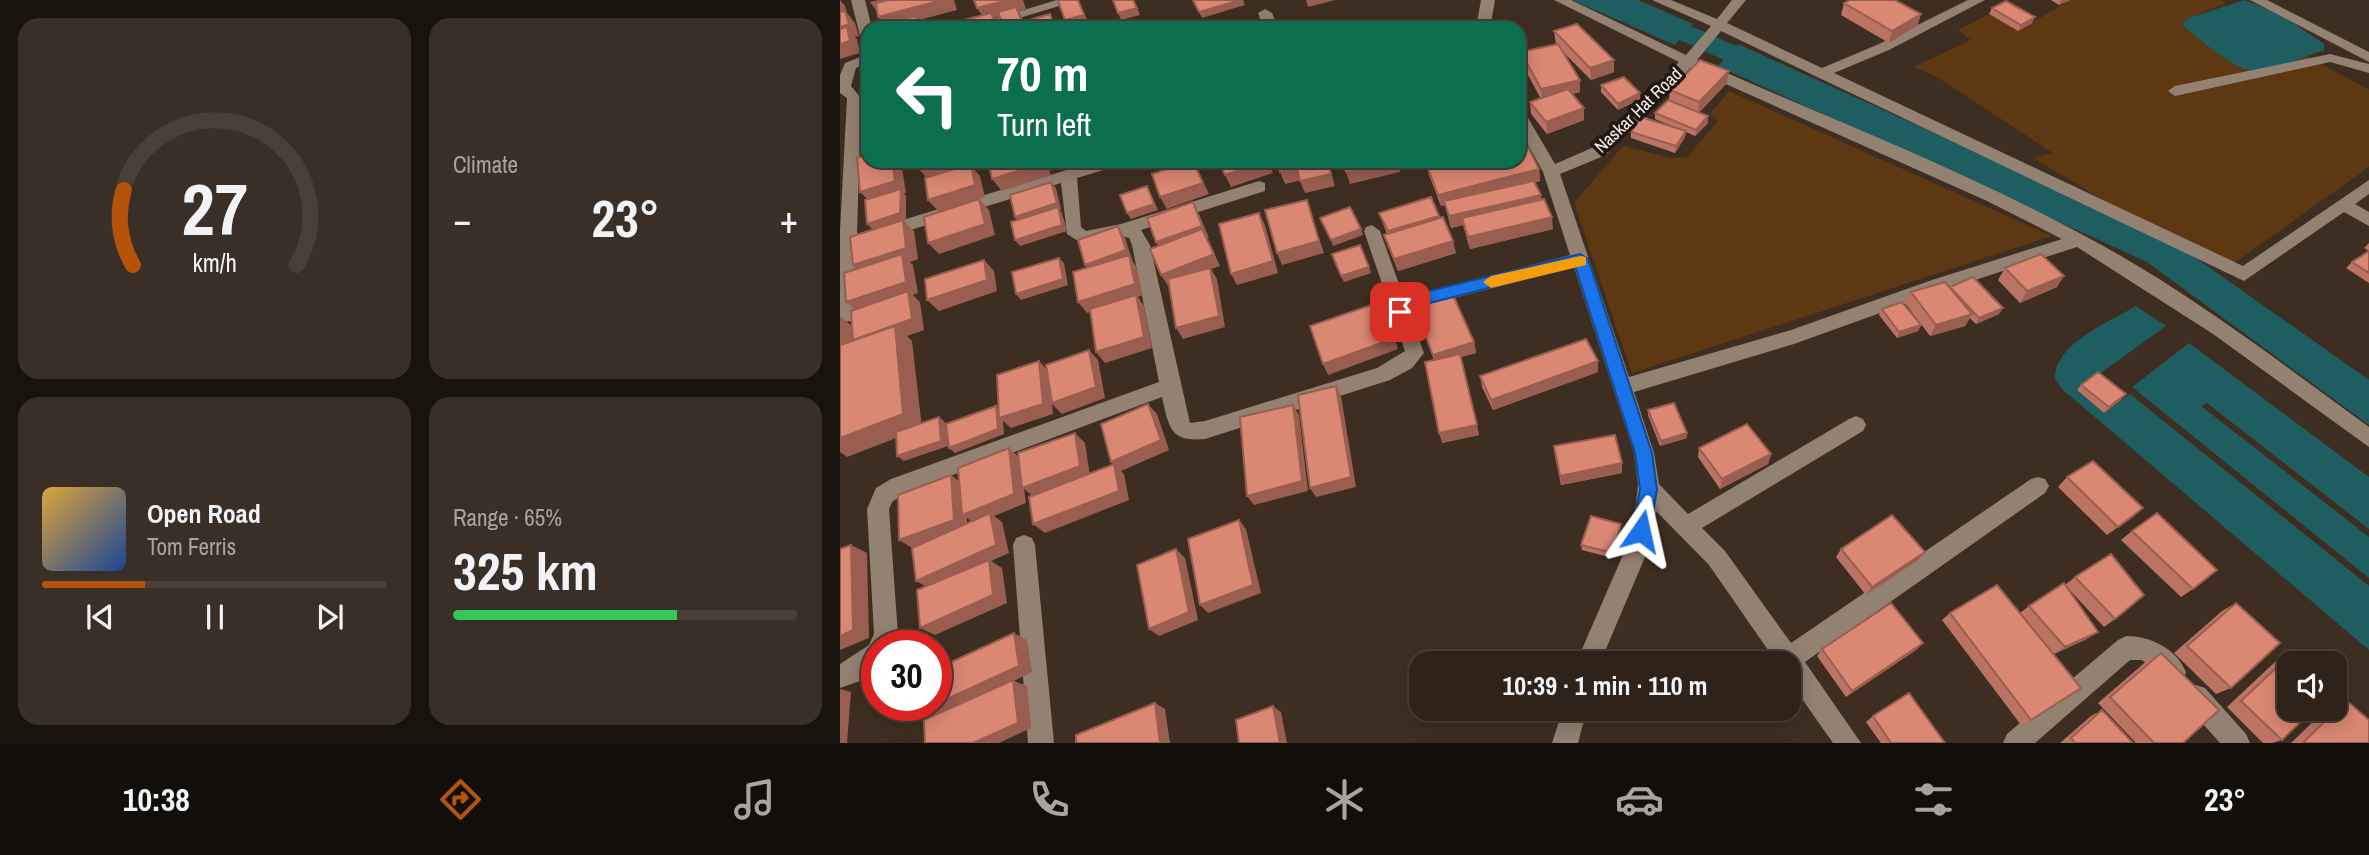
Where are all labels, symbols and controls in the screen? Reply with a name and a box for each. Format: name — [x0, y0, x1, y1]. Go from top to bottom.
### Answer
text: 70 m — [997, 40, 1089, 106]
icon: left — [882, 49, 973, 140]
street label: Naskar Hat Road — [1589, 62, 1687, 158]
text: Turn left — [997, 103, 1091, 146]
text: Climate — [453, 149, 518, 180]
text: 27 — [181, 160, 248, 258]
text: 23° — [591, 183, 660, 253]
text: − — [453, 194, 471, 245]
text: + — [780, 194, 798, 245]
text: km/h — [192, 245, 237, 279]
pin — [1370, 282, 1430, 342]
icon: arrive — [1381, 293, 1419, 331]
position arrow — [1604, 494, 1678, 568]
text: Open Road — [147, 496, 261, 531]
text: Range · 65% — [453, 502, 562, 533]
text: Tom Ferris — [147, 531, 236, 562]
text: 325 km — [453, 536, 598, 606]
icon: previous — [81, 598, 119, 636]
icon: pause — [196, 598, 234, 636]
icon: next — [311, 598, 349, 636]
speed limit sign: 30 — [861, 630, 952, 721]
map controls — [2277, 651, 2347, 721]
button: sound — [2277, 651, 2347, 721]
text: 10:39 · 1 min · 110 m — [1502, 668, 1708, 703]
icon: directions — [436, 775, 485, 824]
icon: music — [730, 775, 779, 824]
icon: phone — [1025, 775, 1074, 824]
icon: climate — [1320, 775, 1369, 824]
icon: car — [1615, 775, 1664, 824]
icon: filters — [1909, 775, 1958, 824]
text: 10:38 — [123, 778, 190, 821]
text: 23° — [2204, 778, 2246, 821]

